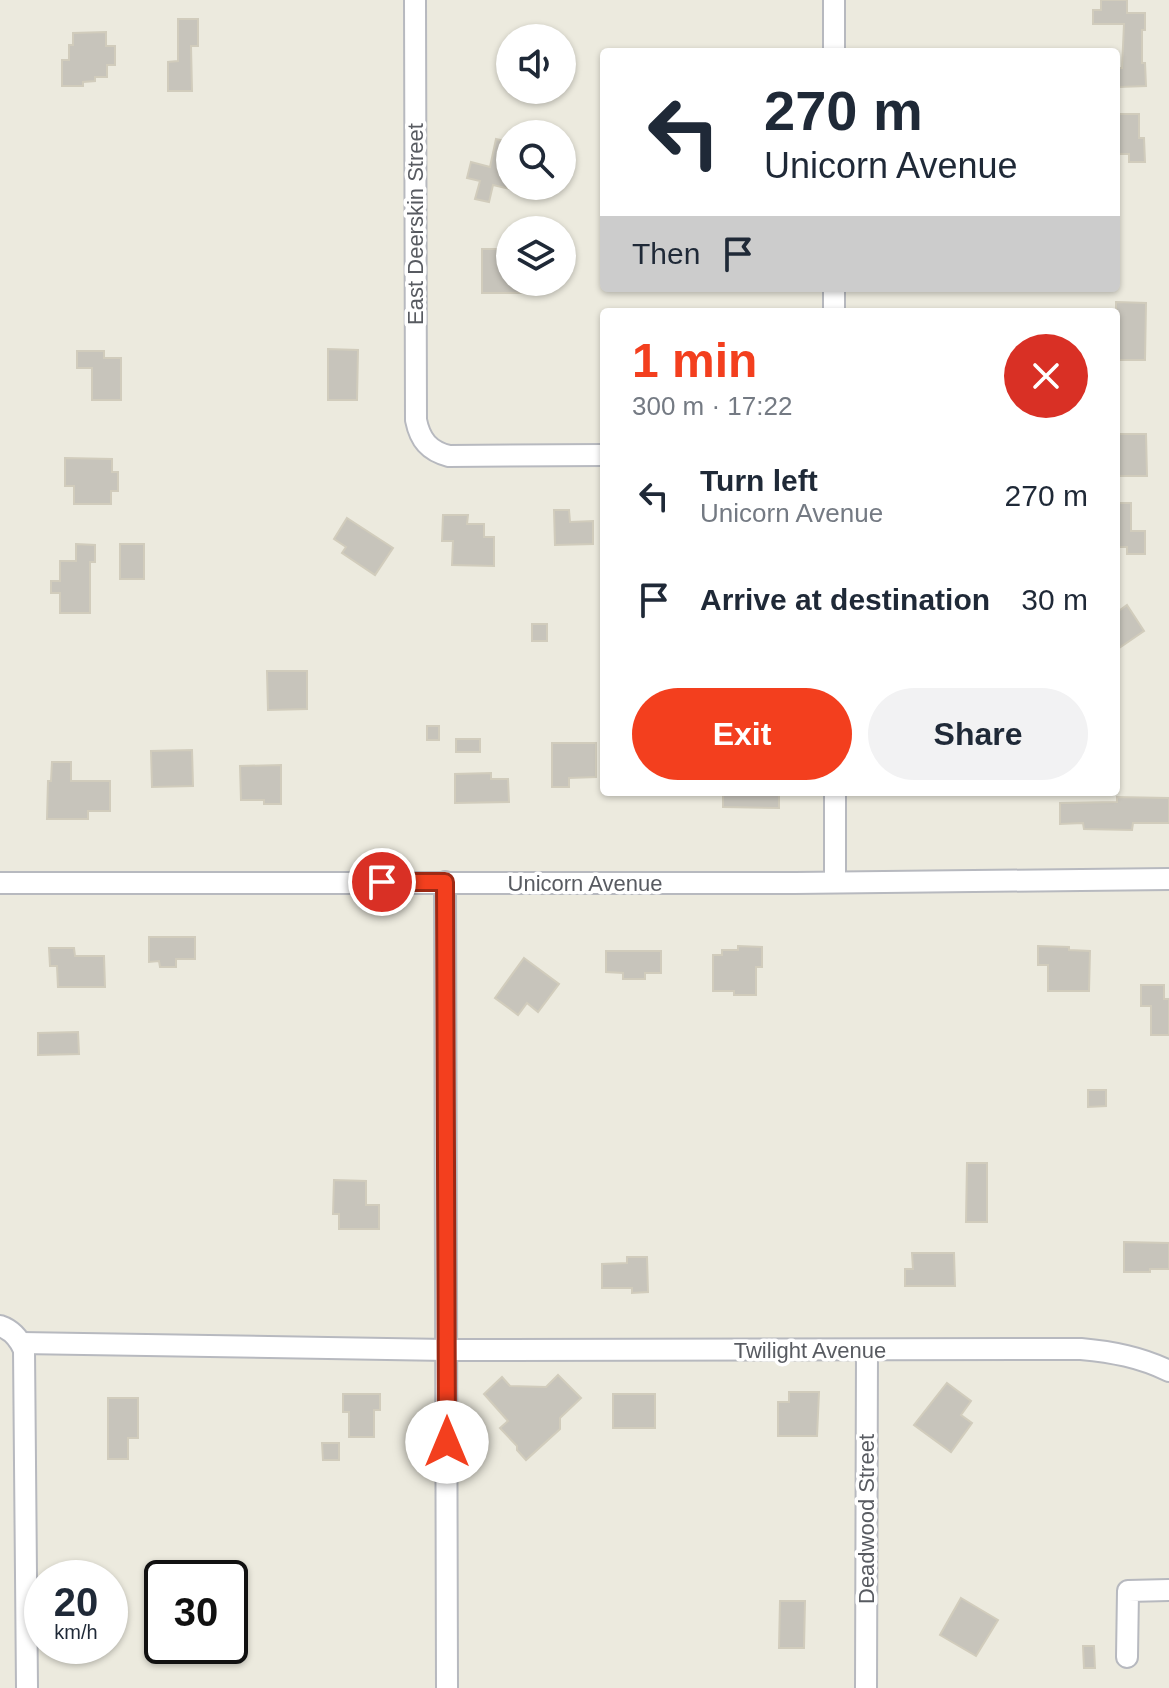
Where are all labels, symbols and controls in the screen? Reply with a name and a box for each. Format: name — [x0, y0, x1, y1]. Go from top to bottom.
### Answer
map controls — [496, 24, 576, 296]
button: sound — [496, 24, 576, 104]
text: 270 m — [764, 79, 923, 142]
icon: left — [632, 80, 736, 184]
button: search — [496, 120, 576, 200]
street label: East Deerskin Street — [403, 123, 428, 325]
text: Unicorn Avenue — [764, 145, 1018, 186]
button: layers — [496, 216, 576, 296]
icon: arrive — [716, 232, 760, 276]
text: Then — [632, 237, 700, 270]
text: 1 min — [632, 334, 757, 387]
button: close — [1004, 334, 1088, 418]
text: 300 m · 17:22 — [632, 391, 792, 421]
text: Turn left — [700, 464, 818, 497]
icon: left — [632, 474, 676, 518]
text: 270 m — [1005, 479, 1088, 512]
text: Unicorn Avenue — [700, 498, 883, 528]
icon: arrive — [632, 578, 676, 622]
text: Arrive at destination — [700, 583, 990, 616]
text: 30 m — [1021, 583, 1088, 616]
button: Exit — [632, 688, 852, 780]
button: Share — [868, 688, 1088, 780]
pin — [348, 848, 416, 916]
icon: arrive — [360, 860, 404, 904]
street label: Unicorn Avenue — [508, 871, 662, 896]
street label: Twilight Avenue — [734, 1338, 886, 1363]
position arrow — [405, 1400, 489, 1484]
street label: Deadwood Street — [854, 1434, 879, 1604]
speed limit sign: 30 — [144, 1560, 248, 1664]
text: 20 — [54, 1580, 98, 1624]
text: km/h — [54, 1621, 98, 1643]

